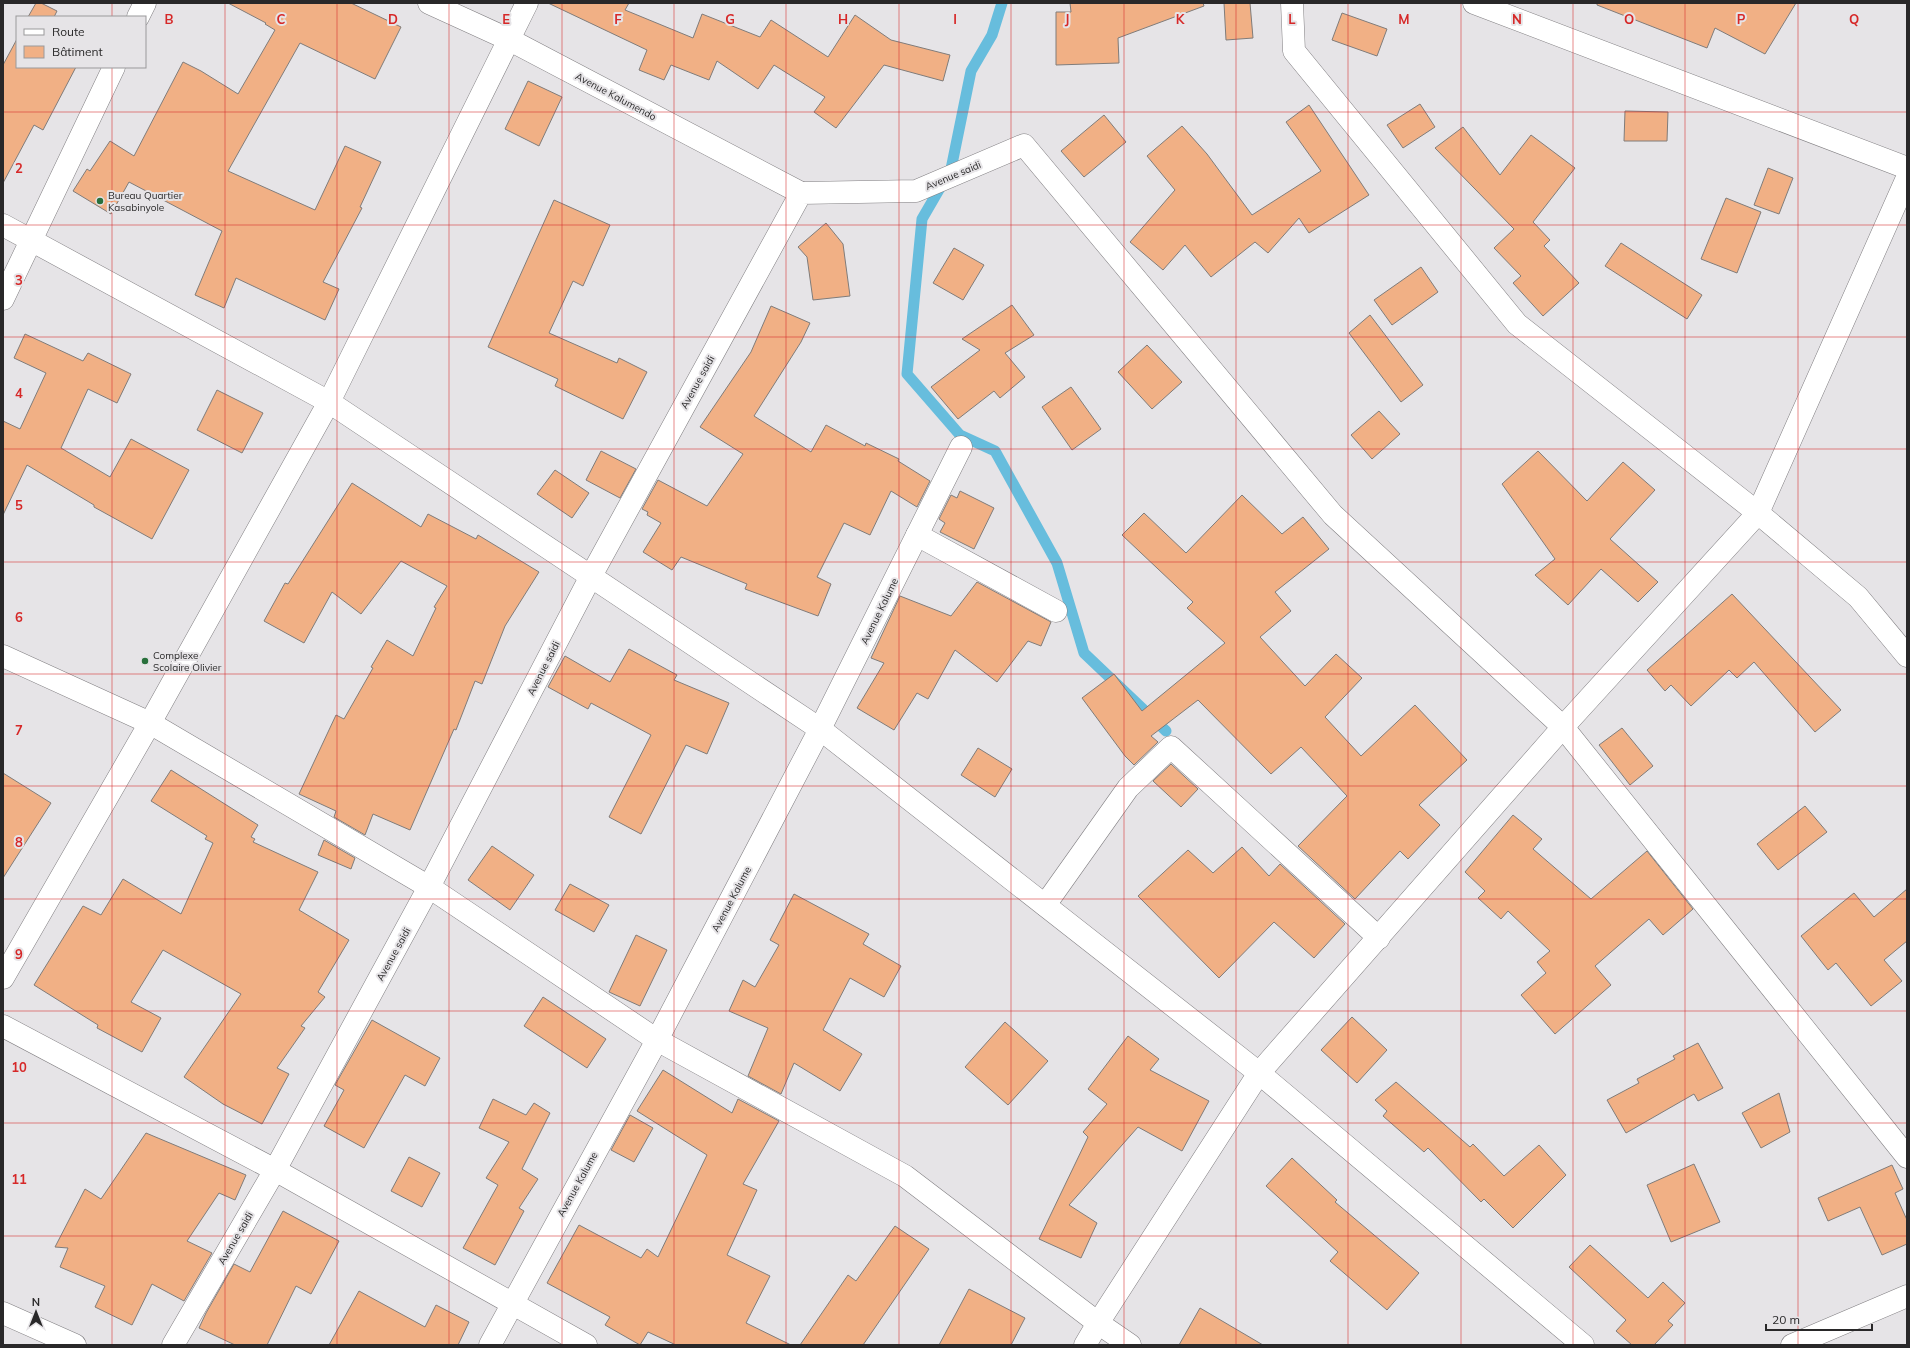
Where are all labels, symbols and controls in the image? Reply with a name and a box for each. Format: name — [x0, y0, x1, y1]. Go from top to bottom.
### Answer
text: B — [165, 11, 174, 27]
text: C — [277, 11, 286, 27]
text: D — [388, 11, 398, 27]
text: E — [502, 11, 510, 27]
text: F — [614, 11, 622, 27]
text: G — [725, 11, 735, 27]
text: H — [838, 11, 848, 27]
text: I — [953, 11, 957, 27]
text: J — [1065, 11, 1069, 27]
text: K — [1176, 11, 1186, 27]
text: L — [1288, 11, 1296, 27]
text: M — [1398, 11, 1410, 27]
text: N — [1512, 11, 1522, 27]
text: O — [1624, 11, 1634, 27]
text: P — [1737, 11, 1746, 27]
text: Q — [1849, 11, 1859, 27]
legend — [16, 16, 146, 68]
text: Route — [52, 24, 85, 39]
text: Bâtiment — [52, 44, 103, 59]
street label: Avenue Kalumendo — [573, 70, 659, 123]
street label: Avenue saidi — [923, 158, 983, 193]
text: 2 — [15, 160, 23, 176]
place label: Bureau Quartier Kasabinyole — [108, 189, 183, 214]
marker: Bureau Quartier Kasabinyole — [95, 196, 105, 206]
text: 3 — [15, 272, 23, 288]
street label: Avenue saidi — [677, 353, 717, 411]
text: 4 — [15, 385, 23, 401]
text: 5 — [15, 497, 23, 513]
street label: Avenue Kalume — [858, 576, 901, 646]
text: 6 — [15, 609, 23, 625]
street label: Avenue saidi — [524, 639, 563, 698]
place label: Complexe Scolaire Olivier — [153, 649, 222, 674]
marker: Complexe Scolaire Olivier — [140, 656, 150, 666]
text: 7 — [15, 722, 23, 738]
text: 8 — [15, 834, 23, 850]
street label: Avenue Kalume — [709, 864, 754, 934]
street label: Avenue saidi — [373, 925, 413, 983]
text: 9 — [15, 946, 23, 962]
text: 10 — [11, 1059, 27, 1075]
street label: Avenue Kalume — [554, 1150, 601, 1219]
text: 11 — [11, 1171, 27, 1187]
street label: Avenue saidi — [215, 1209, 256, 1267]
north arrow — [16, 1292, 56, 1332]
text: N — [32, 1295, 40, 1309]
scale bar — [1766, 1306, 1872, 1332]
text: 20 m — [1772, 1312, 1800, 1327]

